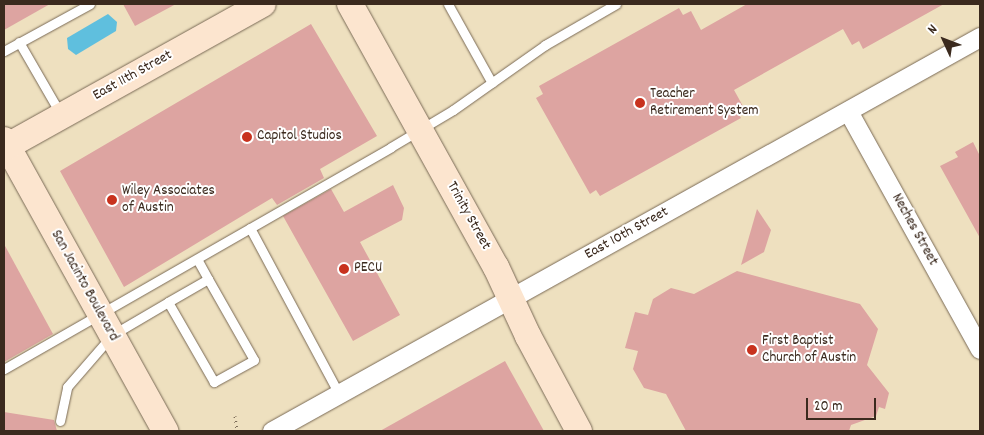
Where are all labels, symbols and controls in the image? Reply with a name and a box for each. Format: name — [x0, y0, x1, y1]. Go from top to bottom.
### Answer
north arrow — [919, 15, 969, 65]
text: N — [923, 20, 943, 39]
street label: East 11th Street — [90, 47, 176, 105]
place label: Teacher Retirement System — [650, 85, 759, 120]
marker: Teacher Retirement System — [634, 97, 646, 109]
place label: Capitol Studios — [257, 128, 342, 146]
marker: Capitol Studios — [241, 131, 253, 143]
street label: Trinity Street — [442, 179, 494, 253]
place label: Wiley Associates of Austin — [122, 182, 215, 217]
street label: Neches Street — [887, 191, 941, 269]
marker: Wiley Associates of Austin — [106, 194, 118, 206]
street label: East 10th Street — [582, 204, 672, 264]
street label: San Jacinto Boulevard — [46, 227, 122, 345]
place label: PECU — [354, 260, 382, 278]
marker: PECU — [338, 263, 350, 275]
place label: First Baptist Church of Austin — [762, 332, 856, 367]
marker: First Baptist Church of Austin — [746, 344, 758, 356]
scale bar — [809, 388, 879, 420]
text: 20 m — [814, 396, 842, 418]

